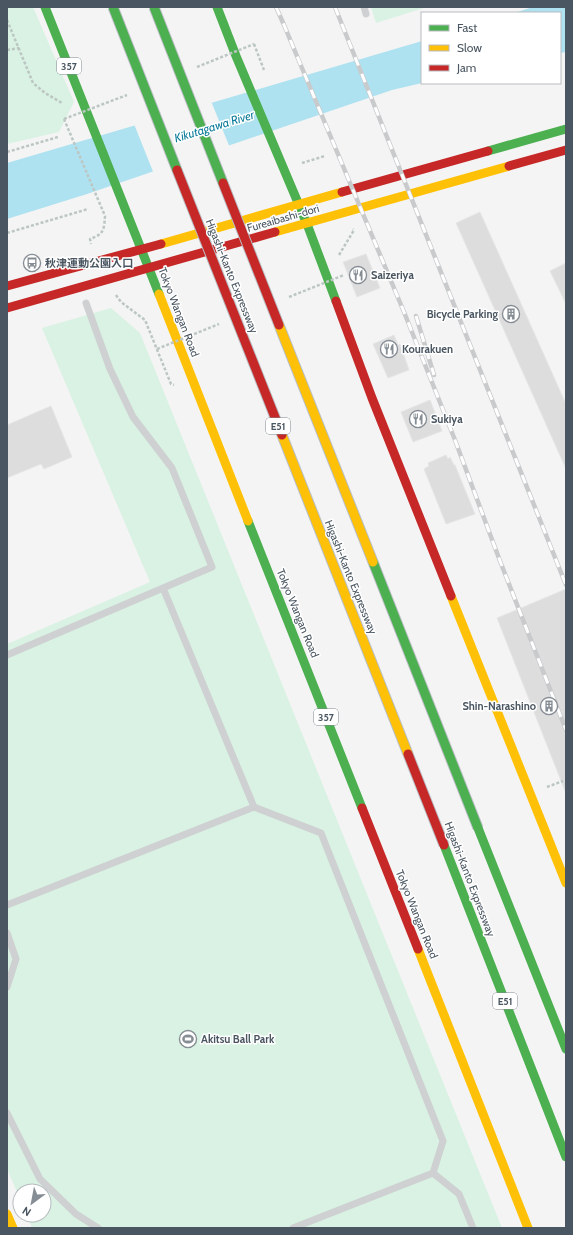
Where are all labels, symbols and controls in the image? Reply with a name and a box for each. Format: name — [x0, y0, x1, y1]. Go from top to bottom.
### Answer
legend — [421, 12, 561, 84]
text: Fast — [457, 20, 477, 35]
text: Slow — [457, 40, 482, 55]
road number: 357 — [57, 58, 81, 74]
text: Jam — [456, 60, 476, 75]
water label: Kikutagawa River — [172, 106, 257, 145]
street label: Fureaibashi-dori — [245, 201, 321, 235]
street label: Higashi-Kanto Expressway — [203, 217, 262, 336]
bus stop icon: 秋津運動公園入口 — [22, 253, 42, 273]
place label: 秋津運動公園入口 — [45, 256, 133, 270]
street label: Tokyo Wangan Road — [156, 265, 202, 359]
restaurant icon: Saizeriya — [348, 265, 368, 285]
place label: Saizeriya — [371, 268, 414, 282]
building icon: Bicycle Parking — [501, 304, 521, 324]
place label: Bicycle Parking — [427, 307, 498, 321]
restaurant icon: Kourakuen — [379, 339, 399, 359]
place label: Kourakuen — [402, 342, 453, 356]
restaurant icon: Sukiya — [408, 409, 428, 429]
place label: Sukiya — [431, 412, 463, 426]
road number: E51 — [266, 418, 290, 434]
street label: Higashi-Kanto Expressway — [322, 518, 381, 637]
street label: Tokyo Wangan Road — [274, 567, 322, 659]
building icon: Shin-Narashino — [539, 696, 559, 716]
place label: Shin-Narashino — [462, 699, 536, 713]
road number: 357 — [314, 709, 338, 725]
street label: Higashi-Kanto Expressway — [442, 819, 499, 939]
street label: Tokyo Wangan Road — [393, 868, 441, 960]
road number: E51 — [493, 993, 517, 1009]
sports icon: Akitsu Ball Park — [178, 1029, 198, 1049]
place label: Akitsu Ball Park — [201, 1032, 275, 1046]
north arrow — [12, 1183, 52, 1223]
text: N — [20, 1203, 34, 1219]

